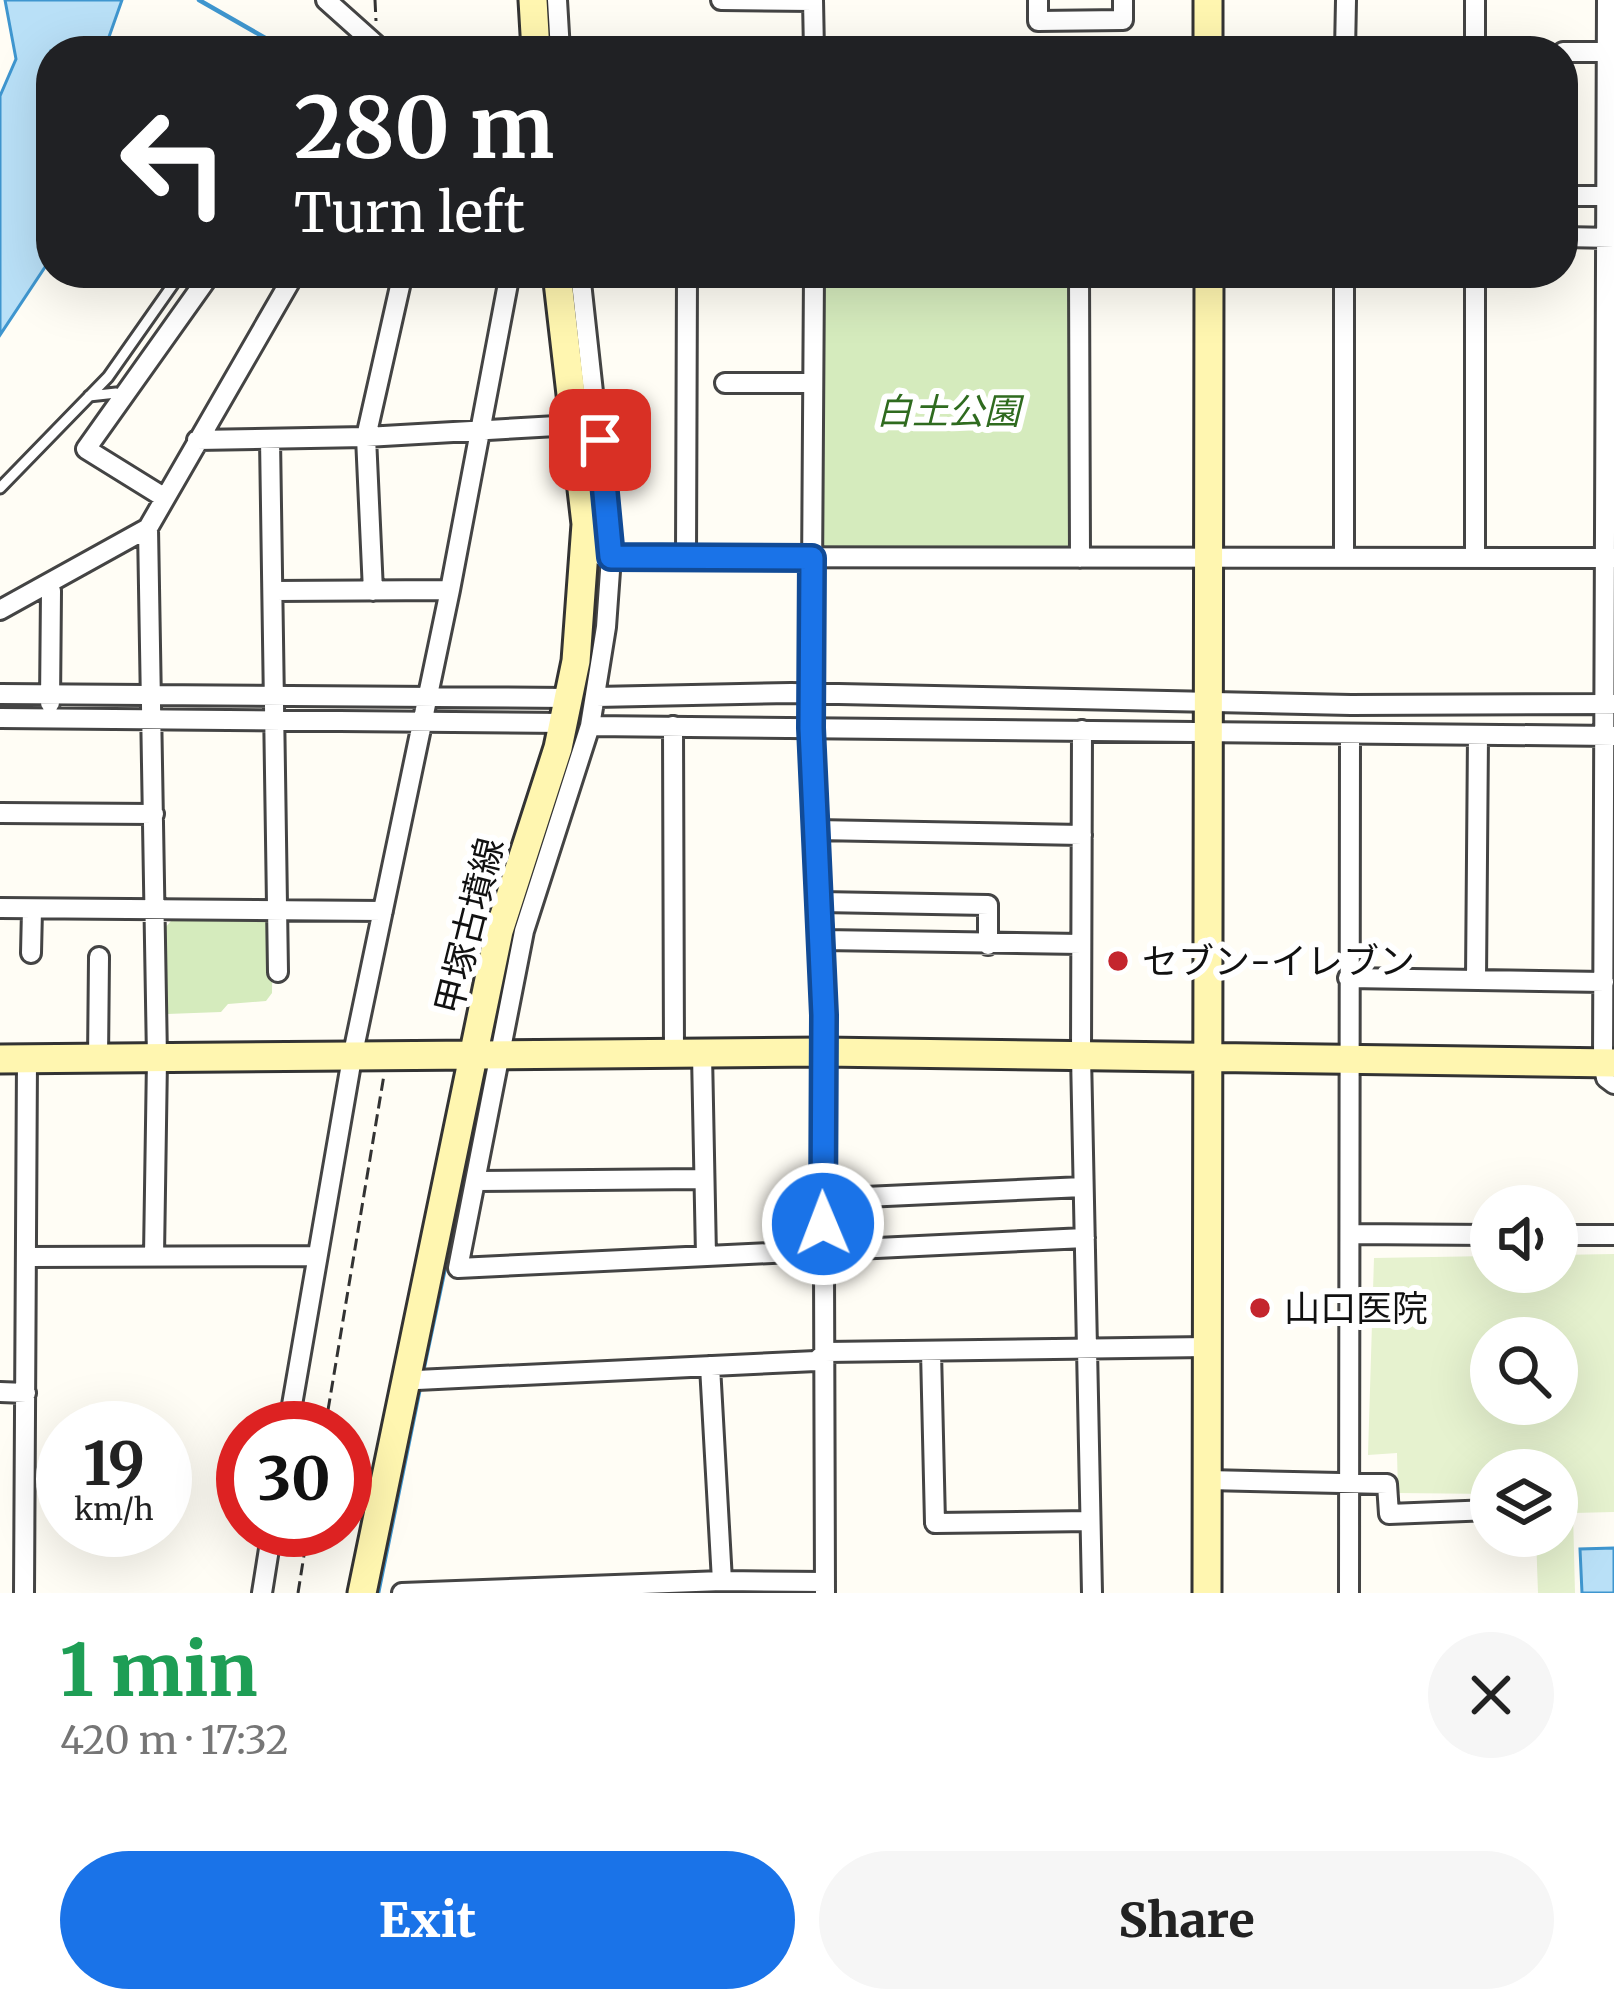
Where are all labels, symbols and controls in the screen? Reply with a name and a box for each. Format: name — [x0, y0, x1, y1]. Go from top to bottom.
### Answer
text: 280 m — [294, 75, 554, 181]
icon: left — [96, 84, 252, 240]
text: Turn left — [294, 179, 525, 247]
pin — [549, 389, 651, 491]
park label: 白土公園 — [876, 389, 1025, 434]
icon: arrive — [567, 407, 633, 473]
street label: 甲塚古墳線 — [426, 833, 513, 1019]
place label: セブン-イレブン — [1142, 939, 1415, 984]
marker: セブン-イレブン — [1105, 948, 1131, 974]
position arrow — [760, 1161, 886, 1287]
map controls — [1470, 1185, 1578, 1557]
button: sound — [1470, 1185, 1578, 1293]
place label: 山口医院 — [1284, 1286, 1428, 1331]
marker: 山口医院 — [1247, 1295, 1273, 1321]
button: search — [1470, 1317, 1578, 1425]
speed limit sign: 30 — [216, 1401, 372, 1557]
text: 19 — [83, 1426, 145, 1501]
button: layers — [1470, 1449, 1578, 1557]
text: km/h — [74, 1490, 154, 1528]
text: 1 min — [60, 1625, 257, 1716]
button: close — [1428, 1632, 1554, 1758]
text: 420 m · 17:32 — [60, 1716, 289, 1765]
button: Exit — [60, 1851, 795, 1989]
button: Share — [819, 1851, 1554, 1989]

